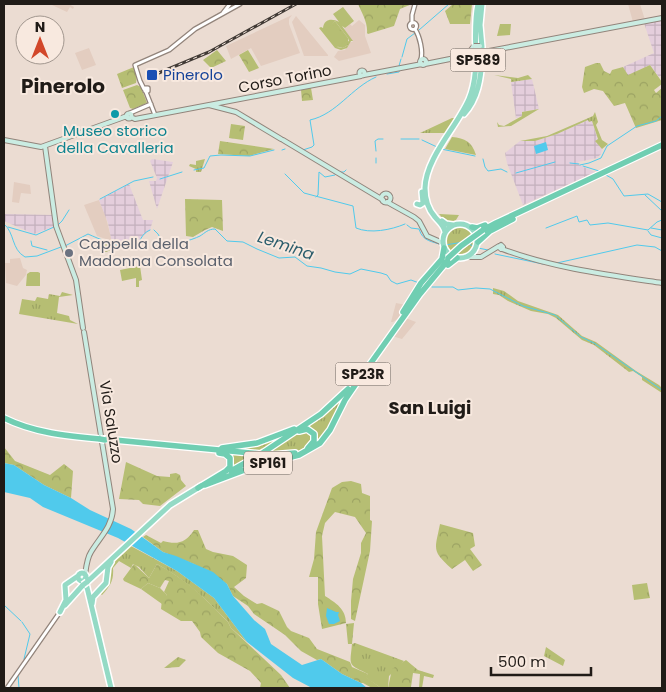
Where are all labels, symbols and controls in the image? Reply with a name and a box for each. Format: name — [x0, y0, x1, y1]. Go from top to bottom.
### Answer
north arrow — [15, 15, 65, 65]
text: N — [35, 17, 45, 37]
road number: SP589 — [450, 48, 506, 72]
street label: Corso Torino — [237, 59, 333, 98]
place label: Pinerolo — [163, 64, 223, 85]
marker: Pinerolo — [145, 68, 159, 82]
district label: Pinerolo — [21, 72, 105, 100]
marker: Museo storico della Cavalleria — [109, 108, 121, 120]
place label: Museo storico della Cavalleria — [56, 120, 174, 158]
water label: Lemina — [255, 225, 317, 266]
place label: Cappella della Madonna Consolata — [79, 233, 233, 271]
marker: Cappella della Madonna Consolata — [63, 247, 75, 259]
road number: SP23R — [336, 362, 390, 386]
street label: Via Saluzzo — [95, 379, 128, 465]
district label: San Luigi — [389, 395, 471, 420]
road number: SP161 — [244, 452, 292, 474]
scale bar — [491, 644, 591, 676]
text: 500 m — [498, 651, 546, 672]

